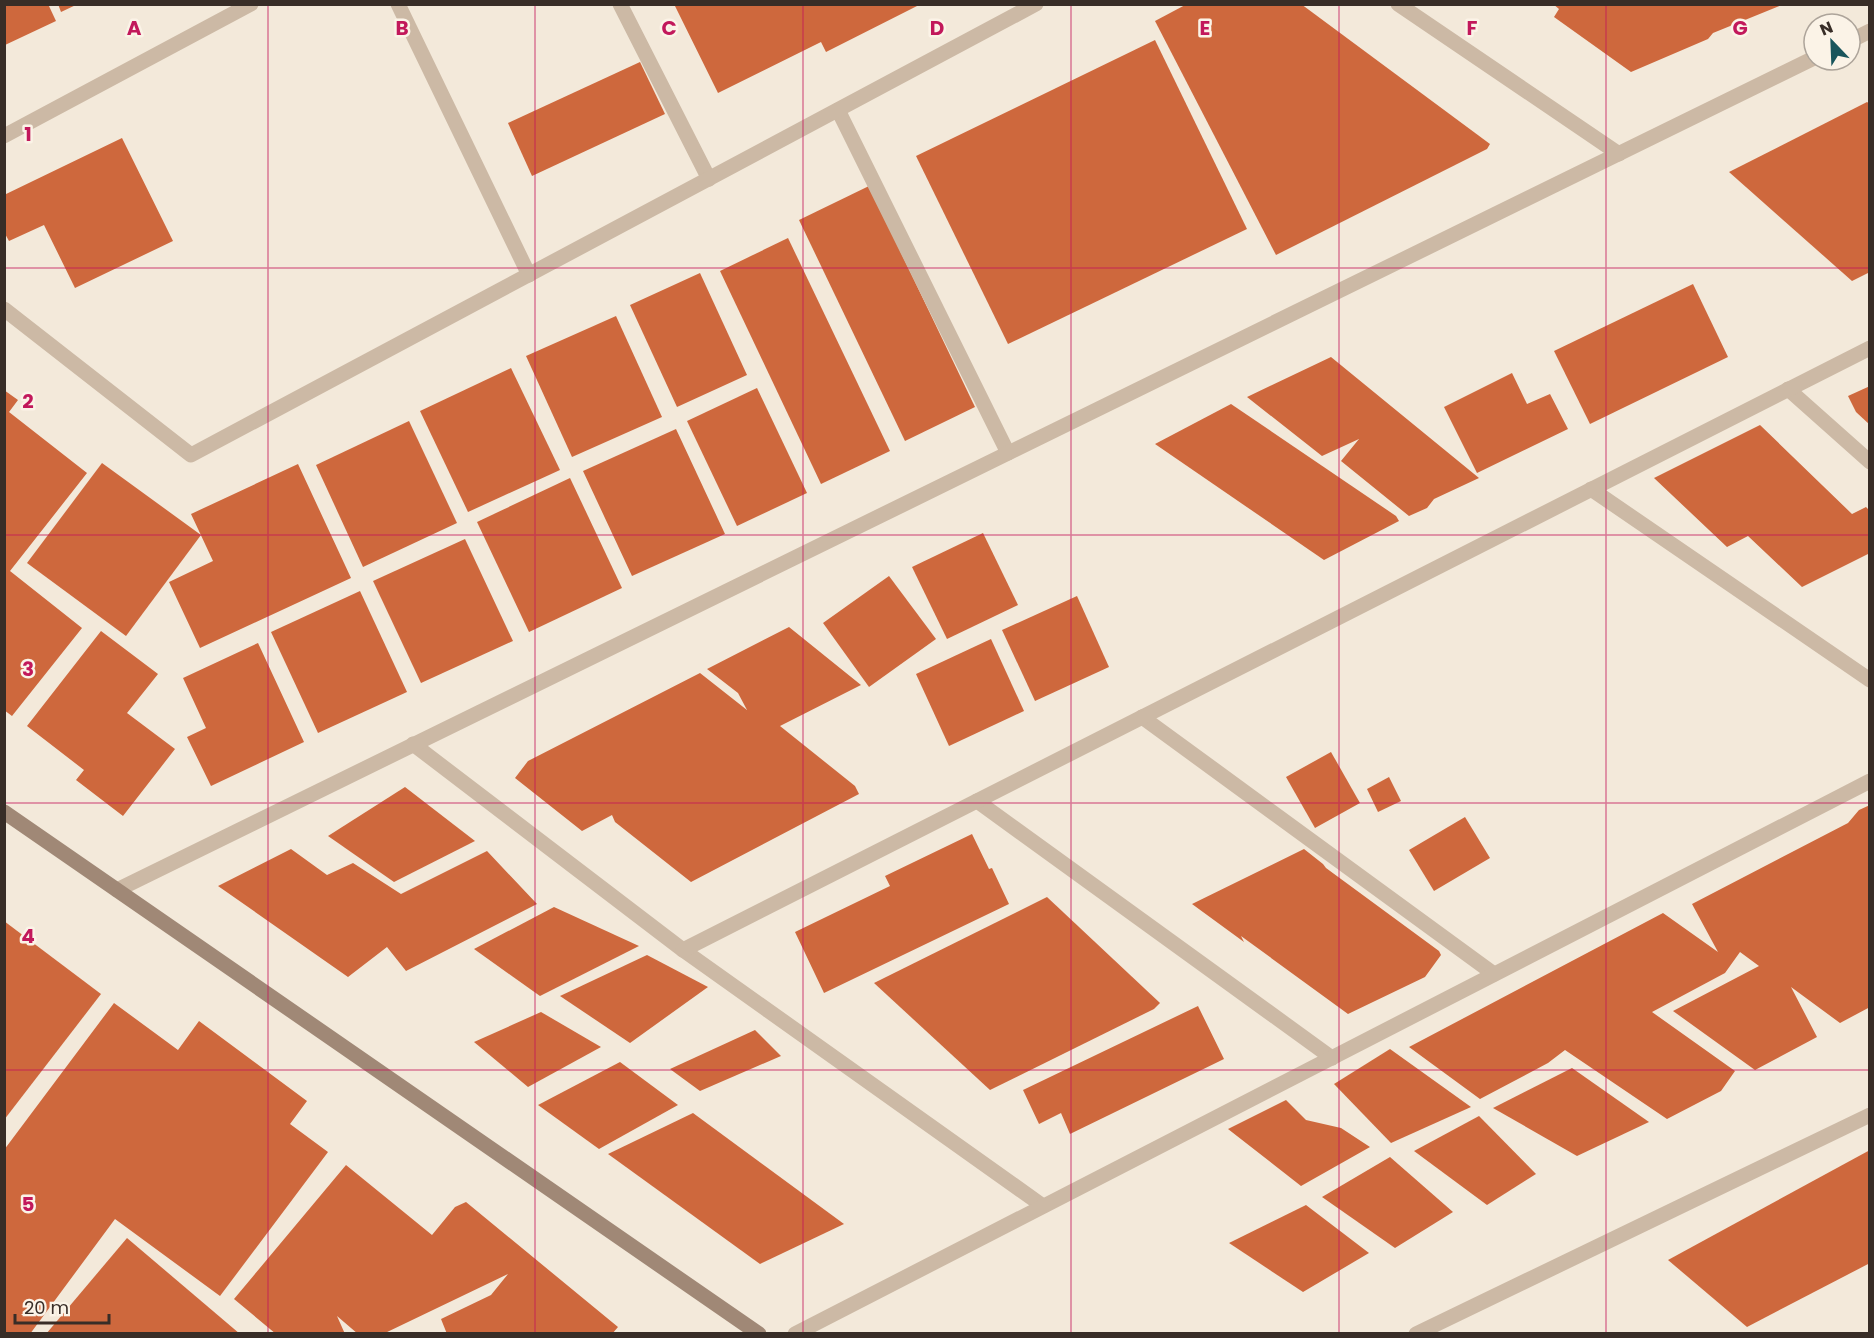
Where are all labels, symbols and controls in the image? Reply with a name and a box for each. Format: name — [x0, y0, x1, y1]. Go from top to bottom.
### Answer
north arrow — [1802, 12, 1862, 72]
text: A — [127, 14, 142, 42]
text: B — [395, 14, 409, 42]
text: C — [661, 14, 677, 42]
text: D — [930, 14, 944, 42]
text: E — [1200, 14, 1210, 42]
text: F — [1467, 14, 1478, 42]
text: G — [1732, 14, 1748, 42]
text: N — [1816, 16, 1836, 42]
text: 1 — [24, 120, 32, 148]
text: 2 — [22, 387, 34, 415]
text: 3 — [22, 655, 34, 683]
text: 4 — [21, 922, 35, 950]
text: 5 — [22, 1190, 35, 1218]
scale bar — [15, 1287, 110, 1325]
text: 20 m — [24, 1295, 69, 1320]

